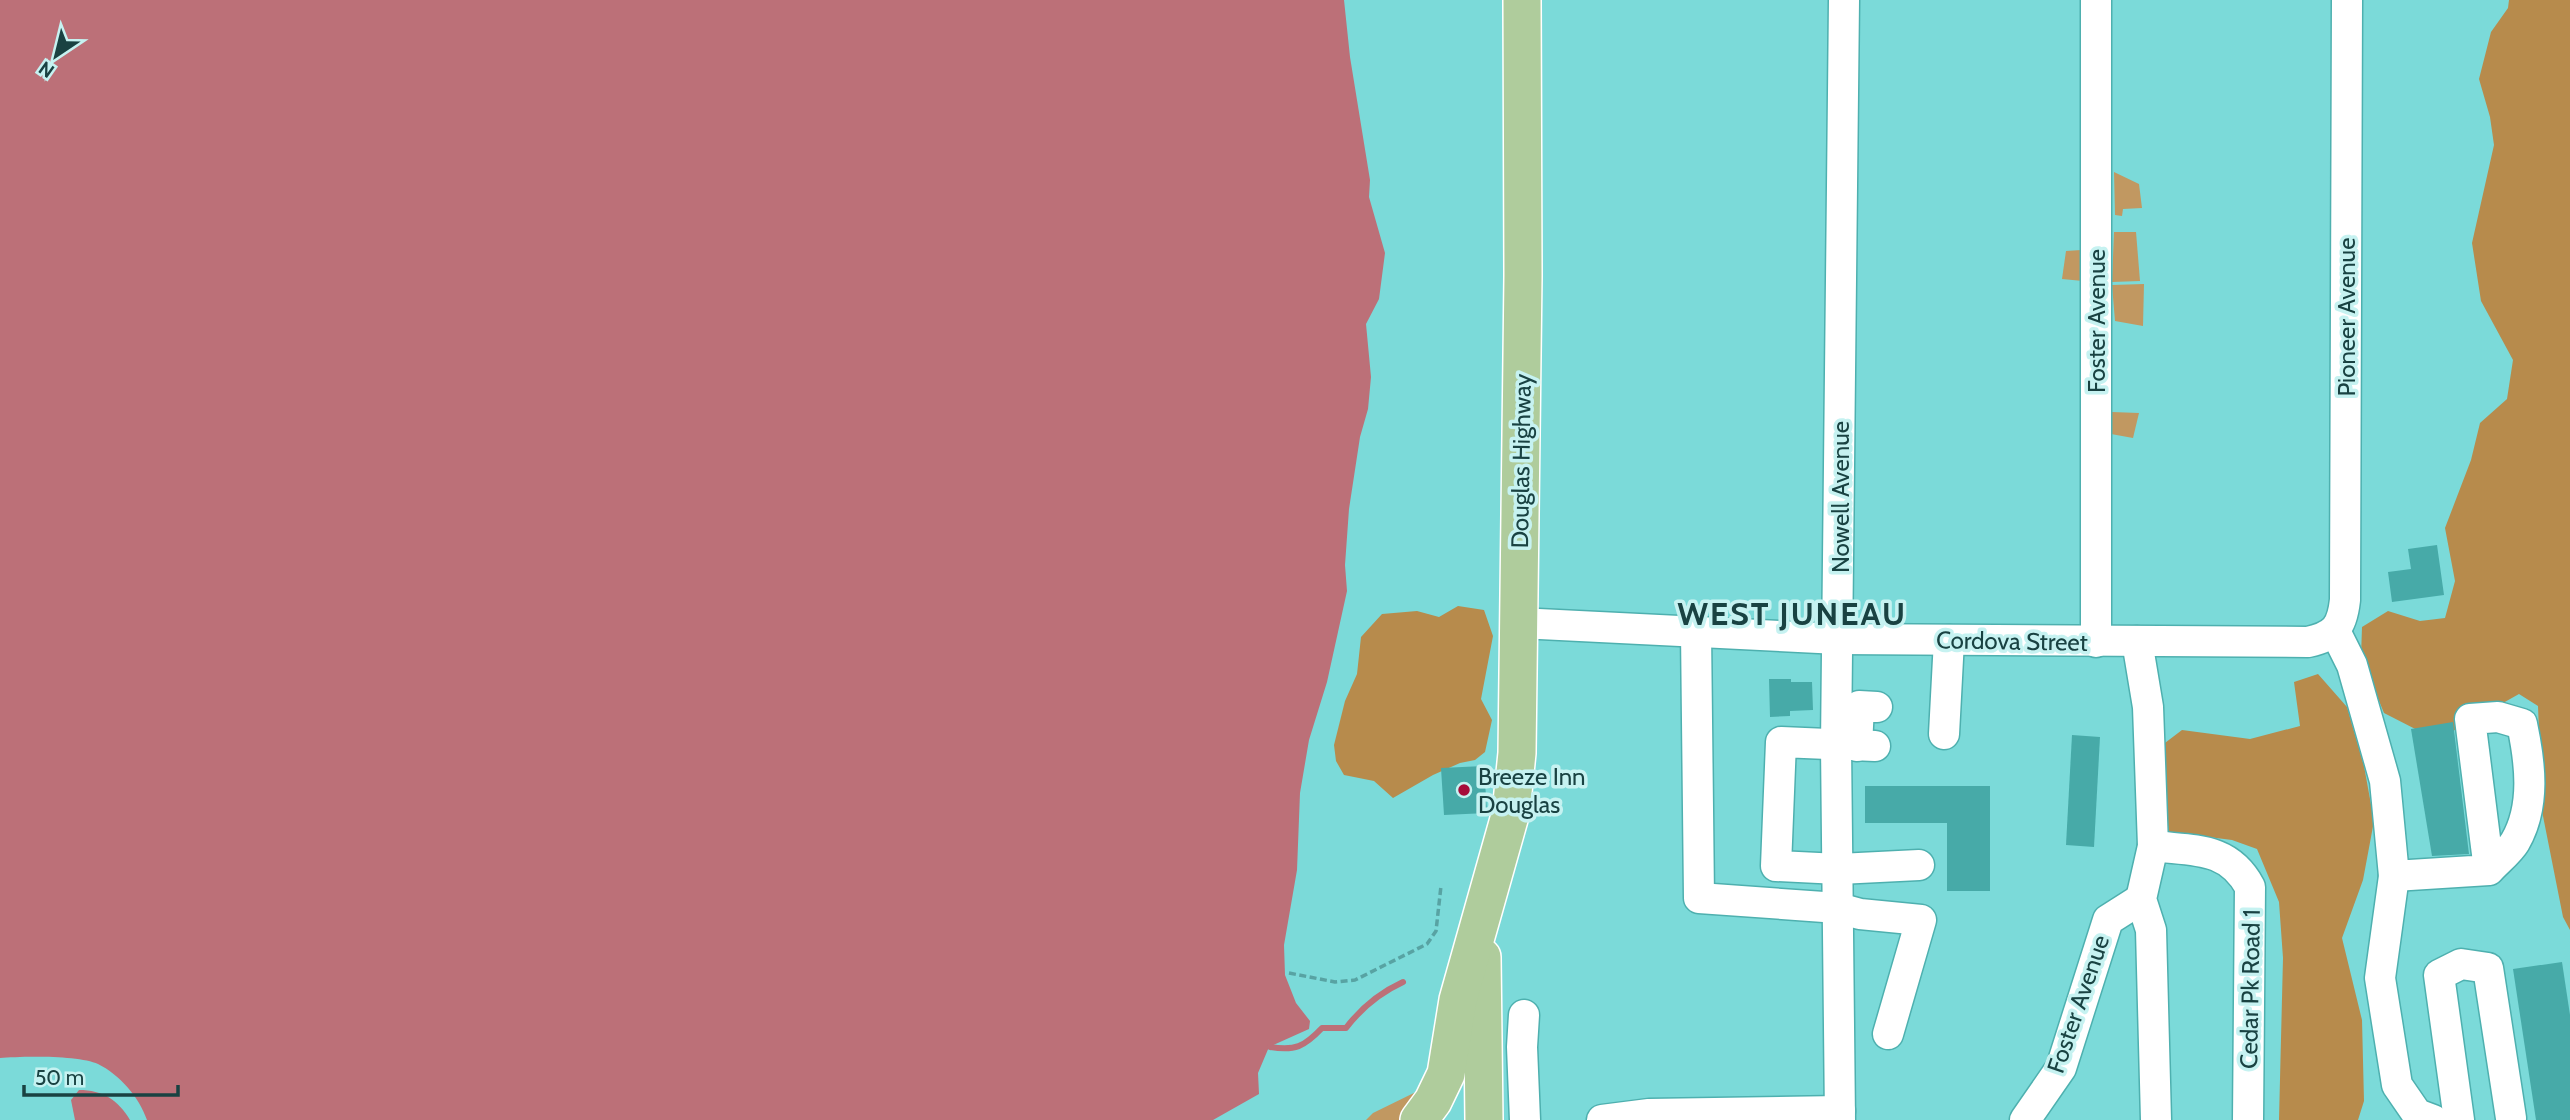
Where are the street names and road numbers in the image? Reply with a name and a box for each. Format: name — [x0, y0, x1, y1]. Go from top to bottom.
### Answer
street label: Pioneer Avenue — [2332, 238, 2361, 396]
street label: Foster Avenue — [2082, 249, 2111, 393]
street label: Douglas Highway — [1505, 373, 1537, 549]
street label: Nowell Avenue — [1826, 421, 1855, 573]
street label: Cordova Street — [1936, 625, 2088, 657]
street label: Cedar Pk Road 1 — [2234, 909, 2266, 1069]
street label: Foster Avenue — [2041, 931, 2115, 1077]

